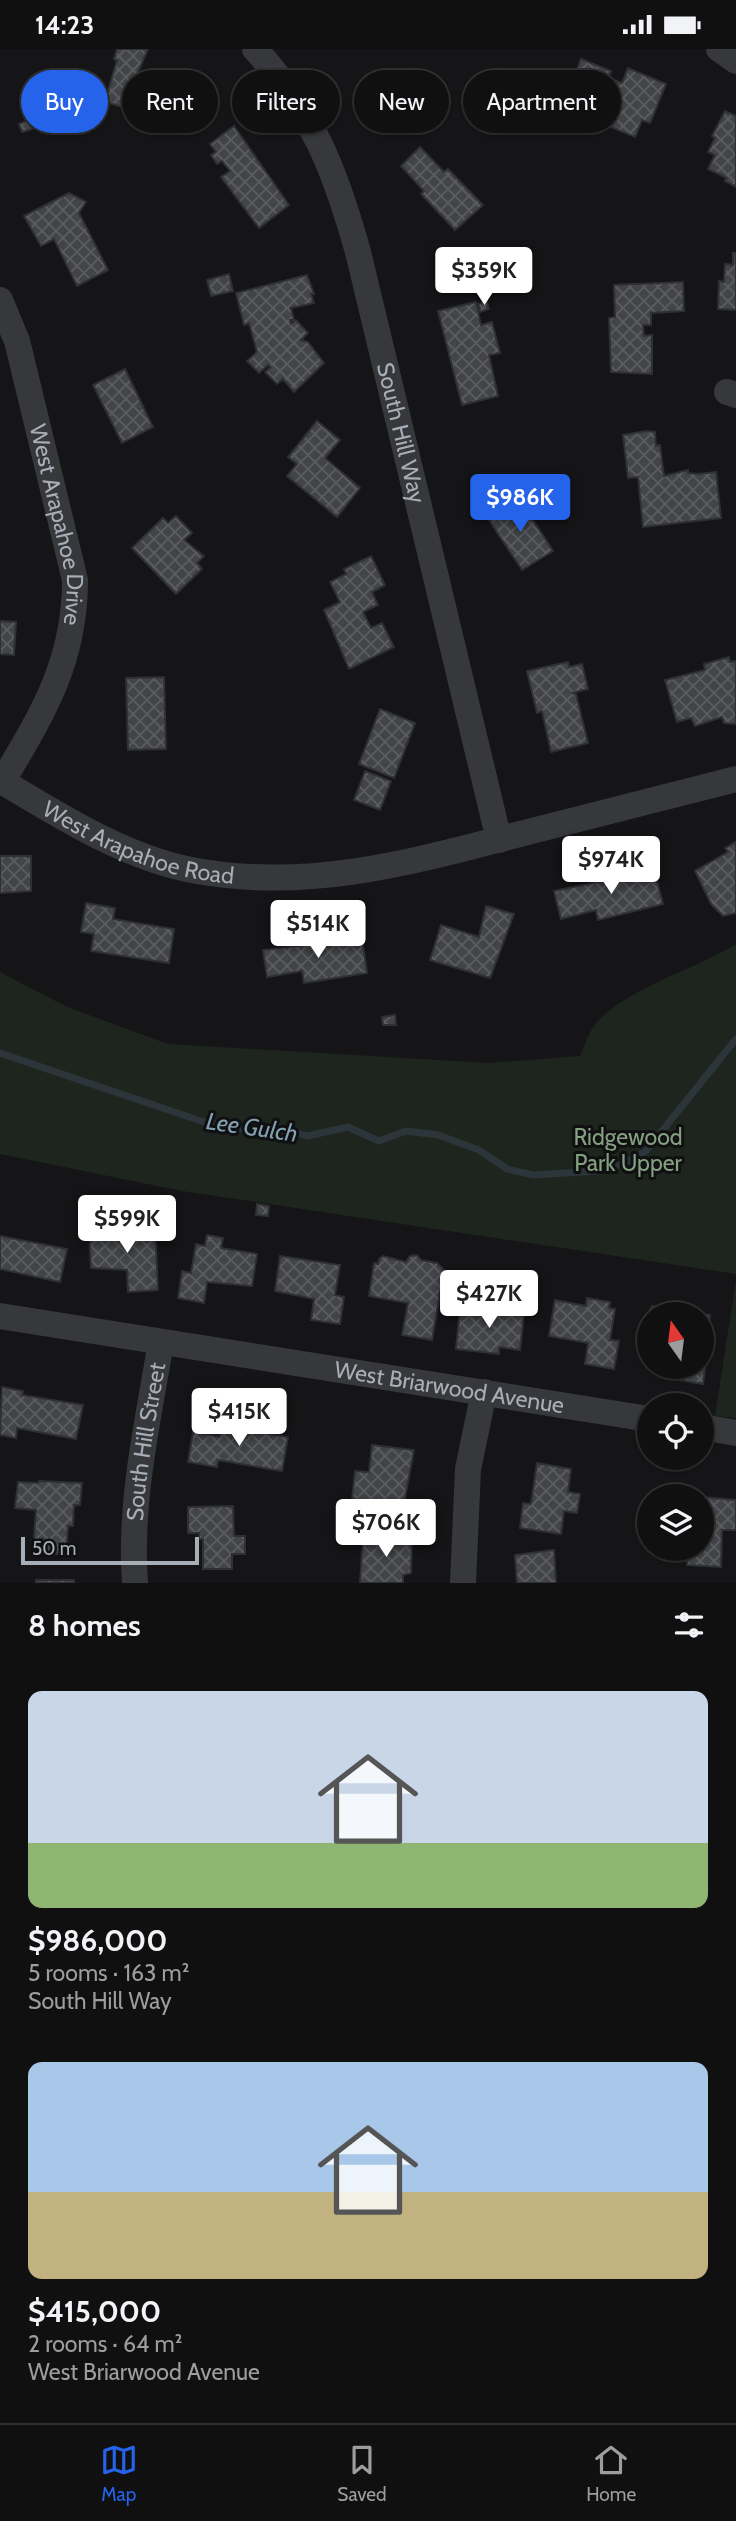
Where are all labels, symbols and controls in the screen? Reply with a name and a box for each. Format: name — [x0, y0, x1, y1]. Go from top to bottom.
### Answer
text: 14:23 — [35, 9, 94, 41]
chip: Buy — [21, 70, 108, 133]
chip: Rent — [122, 70, 218, 133]
chip: Filters — [232, 70, 340, 133]
chip: New — [354, 70, 449, 133]
chip: Apartment — [463, 70, 621, 133]
pin: $359K — [435, 247, 533, 307]
text: $359K — [451, 256, 517, 284]
street label: South Hill Way — [371, 360, 432, 506]
street label: West Arapahoe Drive — [24, 421, 89, 627]
pin: $986K — [471, 475, 569, 534]
text: $986K — [486, 483, 554, 511]
street label: West Arapahoe Road — [38, 795, 236, 890]
pin: $974K — [562, 837, 660, 896]
text: $974K — [578, 845, 644, 873]
pin: $514K — [269, 901, 367, 960]
text: $514K — [287, 909, 349, 937]
water label: Lee Gulch — [204, 1106, 300, 1148]
park label: Ridgewood Park Upper — [573, 1123, 683, 1177]
pin: $599K — [78, 1195, 176, 1255]
text: $599K — [94, 1204, 160, 1232]
pin: $427K — [440, 1271, 538, 1330]
text: $427K — [456, 1279, 522, 1307]
north arrow — [637, 1302, 714, 1379]
map controls — [637, 1302, 714, 1561]
street label: West Briarwood Avenue — [333, 1355, 566, 1419]
street label: South Hill Street — [121, 1360, 171, 1522]
pin: $415K — [190, 1389, 288, 1448]
button: locate — [637, 1393, 714, 1470]
text: $415K — [208, 1397, 270, 1425]
button: layers — [637, 1484, 714, 1561]
pin: $706K — [337, 1499, 435, 1559]
text: $706K — [352, 1508, 420, 1536]
scale bar — [21, 1534, 200, 1566]
text: 50 m — [32, 1537, 76, 1560]
icon: filters — [670, 1606, 708, 1644]
text: 8 homes — [28, 1607, 141, 1644]
icon: home — [305, 1736, 431, 1862]
text: $986,000 — [28, 1922, 167, 1959]
text: 5 rooms · 163 m² — [28, 1959, 189, 1987]
text: South Hill Way — [28, 1987, 172, 2015]
icon: home — [305, 2107, 431, 2233]
text: $415,000 — [28, 2293, 161, 2330]
text: 2 rooms · 64 m² — [28, 2330, 182, 2358]
text: West Briarwood Avenue — [28, 2358, 260, 2386]
tab: Map — [100, 2441, 138, 2506]
tab: Saved — [337, 2441, 387, 2506]
tab: Home — [586, 2441, 636, 2506]

